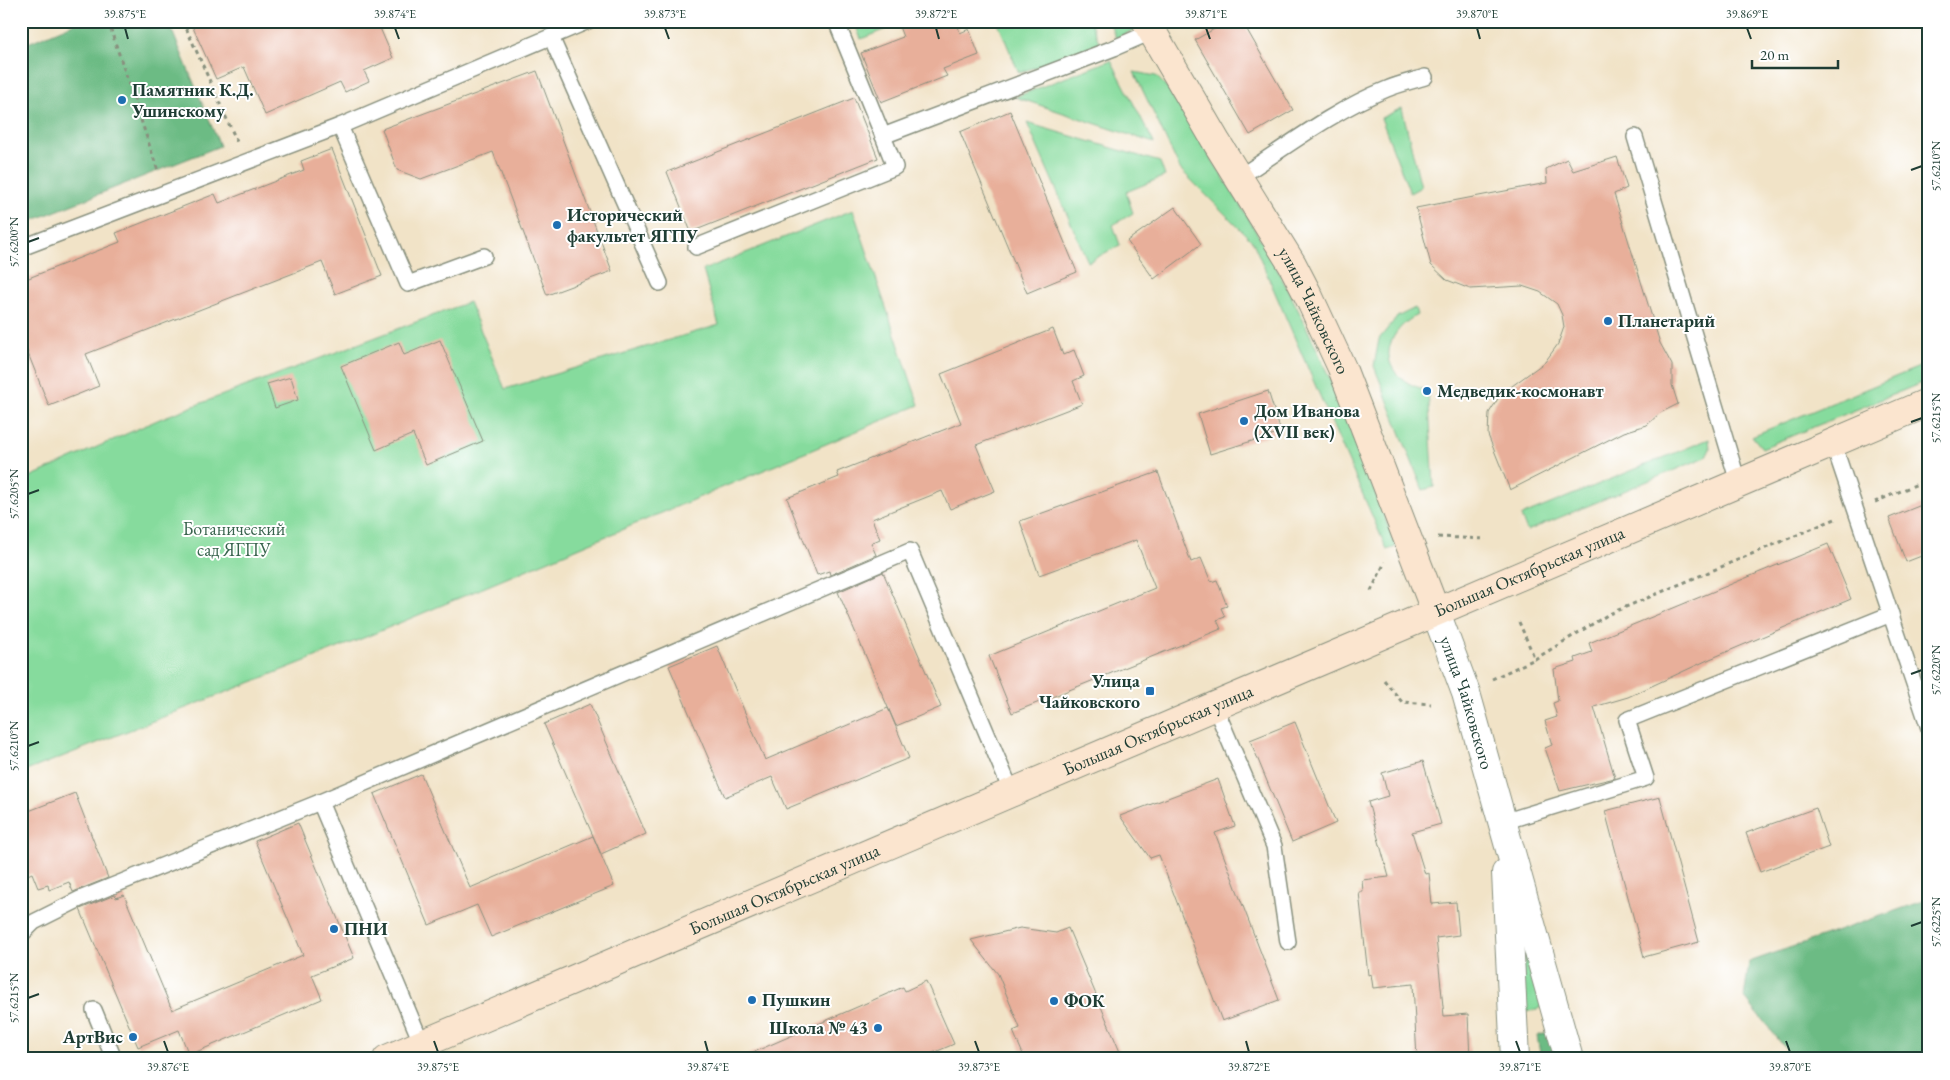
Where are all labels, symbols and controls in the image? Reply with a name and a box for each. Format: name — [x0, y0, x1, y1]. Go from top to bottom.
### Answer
text: 39.875°E — [104, 6, 146, 22]
text: 39.874°E — [374, 6, 416, 22]
text: 39.873°E — [644, 6, 686, 22]
text: 39.872°E — [915, 6, 957, 22]
text: 39.871°E — [1185, 6, 1227, 22]
text: 39.870°E — [1456, 6, 1498, 22]
text: 39.869°E — [1726, 6, 1768, 22]
scale bar — [1752, 38, 1839, 70]
text: 20 m — [1760, 45, 1789, 64]
place label: Памятник К.Д. Ушинскому — [131, 78, 254, 122]
marker: Памятник К.Д. Ушинскому — [116, 94, 128, 106]
text: 57.6210°N — [1928, 140, 1944, 191]
place label: Исторический факультет ЯГПУ — [567, 203, 699, 247]
text: 57.6200°N — [6, 216, 22, 267]
marker: Исторический факультет ЯГПУ — [551, 219, 563, 231]
street label: улица Чайковского — [1273, 242, 1355, 377]
place label: Планетарий — [1618, 309, 1715, 332]
marker: Планетарий — [1602, 315, 1614, 327]
place label: Медведик-космонавт — [1437, 379, 1604, 402]
marker: Медведик-космонавт — [1421, 385, 1433, 397]
text: 57.6215°N — [1928, 392, 1944, 443]
place label: Дом Иванова (XVII век) — [1254, 399, 1360, 443]
marker: Дом Иванова (XVII век) — [1238, 415, 1250, 427]
text: 57.6205°N — [6, 468, 22, 519]
park label: Ботанический сад ЯГПУ — [183, 517, 286, 561]
street label: Большая Октябрьская улица — [1430, 520, 1629, 622]
street label: улица Чайковского — [1435, 633, 1499, 772]
text: 57.6220°N — [1928, 644, 1944, 695]
place label: Улица Чайковского — [1039, 669, 1140, 713]
street label: Большая Октябрьская улица — [1059, 679, 1257, 780]
marker: Улица Чайковского — [1144, 685, 1156, 697]
text: 57.6210°N — [6, 720, 22, 771]
street label: Большая Октябрьская улица — [685, 838, 884, 940]
text: 57.6225°N — [1928, 896, 1944, 947]
place label: ПНИ — [344, 917, 388, 940]
marker: ПНИ — [328, 923, 340, 935]
text: 57.6215°N — [6, 972, 22, 1023]
place label: Пушкин — [762, 988, 831, 1011]
place label: ФОК — [1064, 989, 1105, 1012]
marker: Пушкин — [746, 994, 758, 1006]
marker: ФОК — [1048, 995, 1060, 1007]
place label: Школа № 43 — [769, 1016, 868, 1039]
marker: Школа № 43 — [872, 1022, 884, 1034]
place label: АртВис — [62, 1025, 124, 1048]
marker: АртВис — [127, 1031, 139, 1043]
text: 39.876°E — [147, 1059, 189, 1075]
text: 39.875°E — [417, 1059, 459, 1075]
text: 39.874°E — [687, 1059, 729, 1075]
text: 39.873°E — [958, 1059, 1000, 1075]
text: 39.872°E — [1228, 1059, 1270, 1075]
text: 39.871°E — [1499, 1059, 1541, 1075]
text: 39.870°E — [1769, 1059, 1811, 1075]

